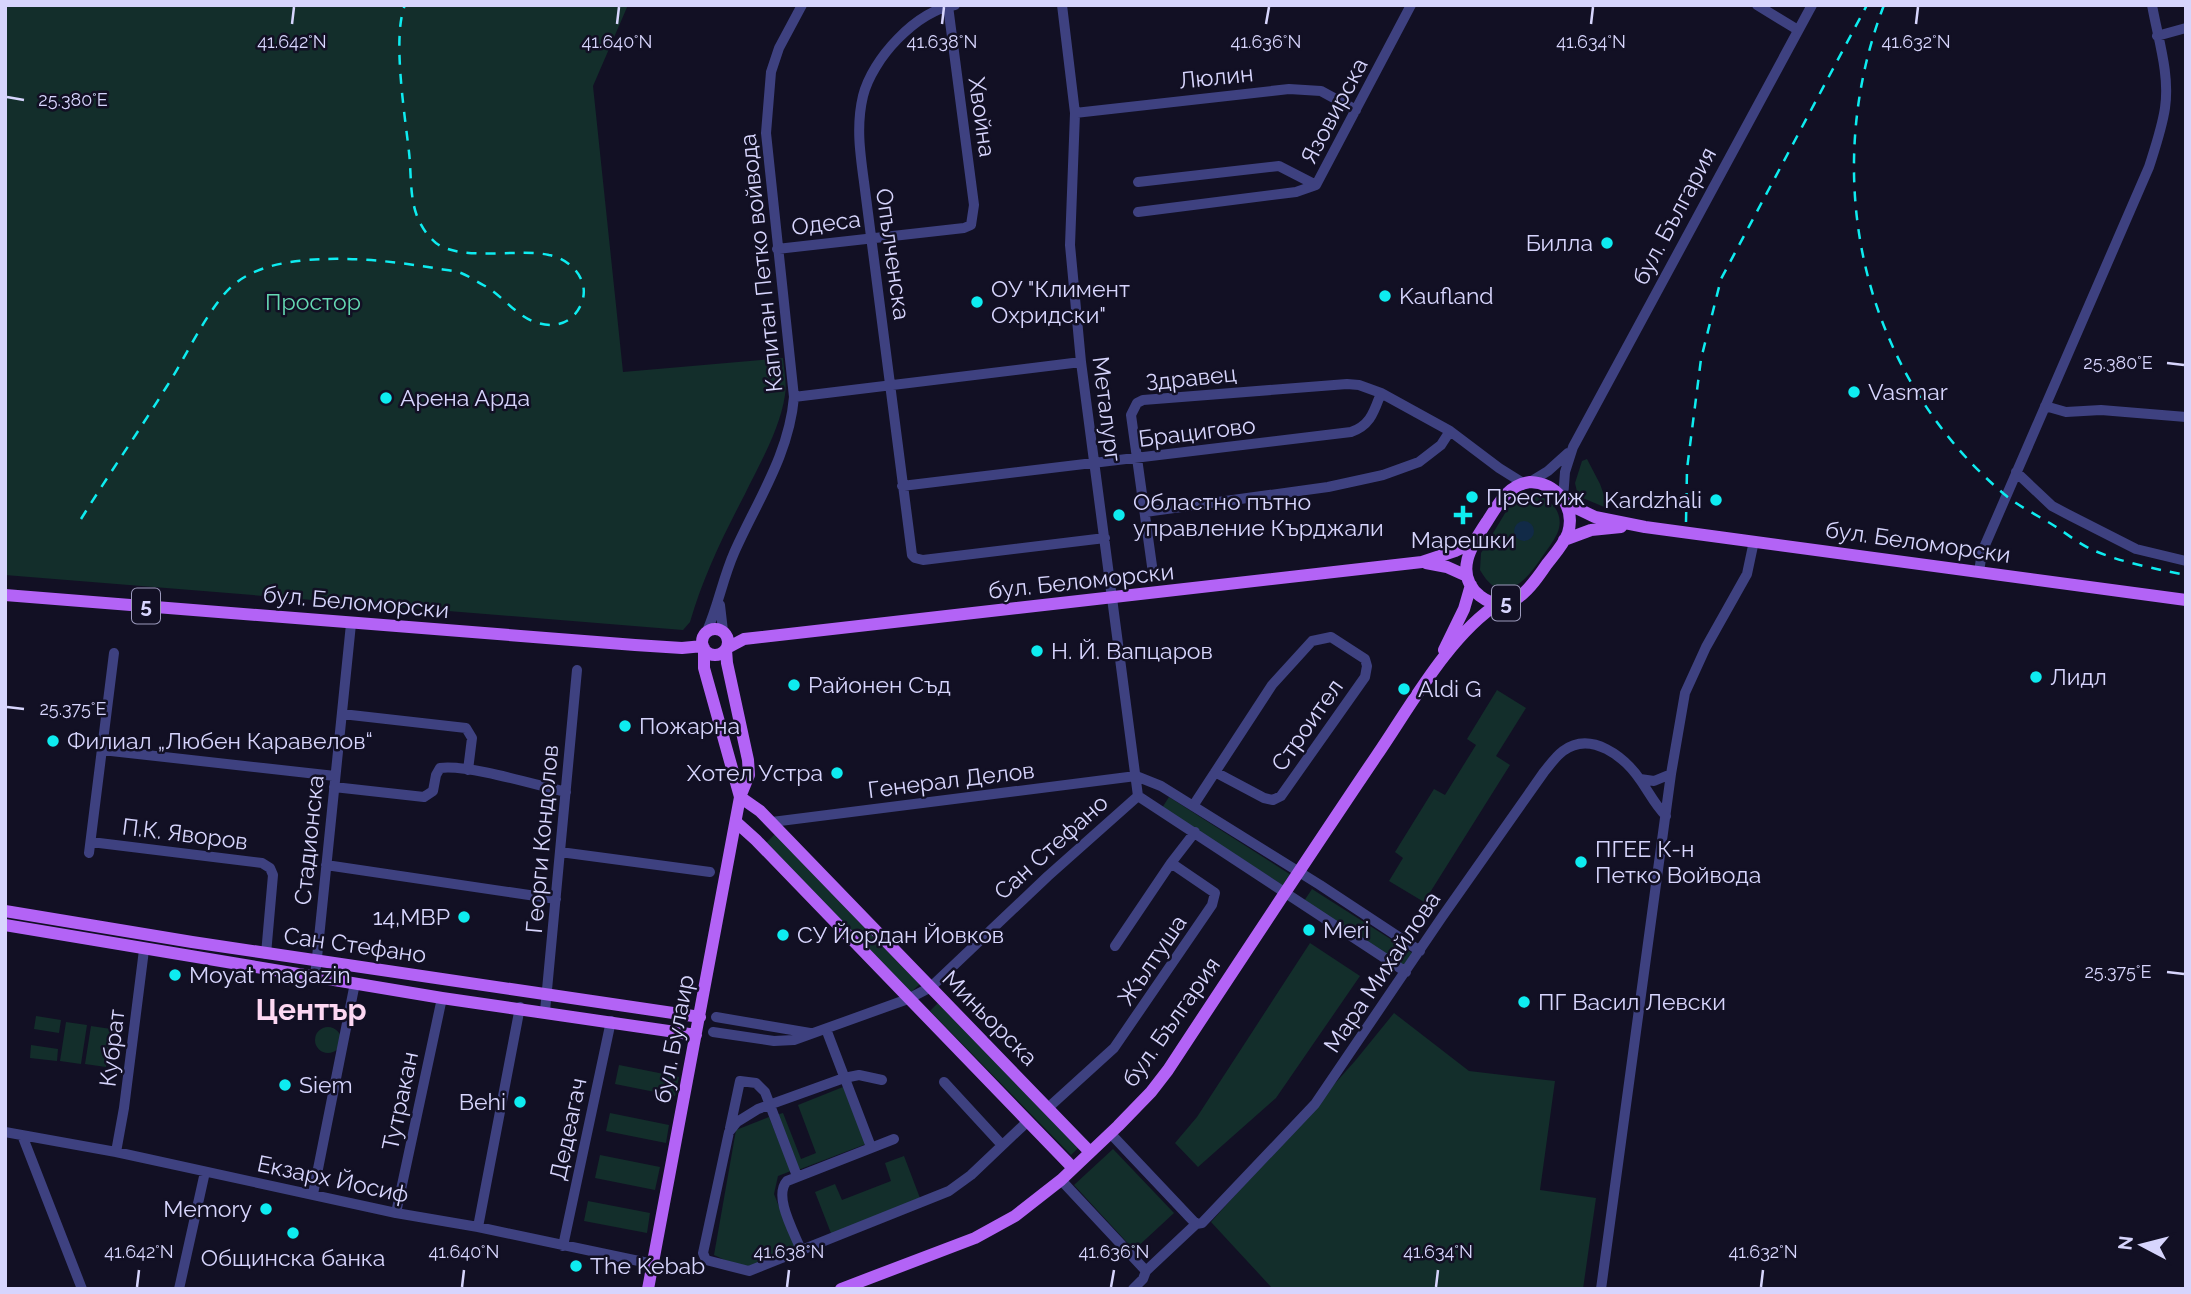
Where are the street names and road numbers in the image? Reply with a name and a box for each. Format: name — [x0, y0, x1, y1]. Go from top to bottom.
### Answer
street label: Язовирска — [1294, 53, 1373, 168]
street label: Люлин — [1177, 59, 1255, 94]
street label: Хвойна — [964, 75, 1001, 158]
street label: Капитан Петко войвода — [733, 132, 788, 394]
street label: бул. България — [1626, 142, 1721, 289]
street label: Опълченска — [871, 186, 916, 322]
street label: Одеса — [790, 205, 862, 240]
street label: Металург — [1088, 355, 1127, 463]
street label: Здравец — [1144, 359, 1238, 396]
street label: Брацигово — [1137, 411, 1257, 452]
street label: бул. Беломорски — [1824, 515, 2012, 568]
street label: бул. Беломорски — [987, 557, 1175, 604]
street label: бул. Беломорски — [262, 580, 450, 623]
road number: 5 — [1492, 586, 1520, 620]
road number: 5 — [132, 588, 160, 624]
street label: Строител — [1265, 674, 1348, 776]
street label: Георги Кондолов — [520, 744, 563, 934]
street label: Генерал Делов — [866, 756, 1036, 803]
street label: Стадионска — [288, 774, 329, 906]
street label: Сан Стефано — [988, 789, 1113, 905]
street label: П.К. Яворов — [121, 812, 249, 855]
street label: Мара Михайлова — [1318, 886, 1445, 1057]
street label: Жълтуша — [1112, 910, 1192, 1010]
street label: Сан Стефано — [282, 921, 428, 968]
street label: бул. България — [1116, 952, 1225, 1092]
street label: Миньорска — [937, 964, 1044, 1071]
street label: бул. Булаир — [648, 972, 699, 1105]
street label: Кубрат — [93, 1008, 130, 1088]
street label: Тутракан — [376, 1049, 423, 1153]
street label: Дедеагач — [544, 1075, 592, 1182]
street label: Екзарх Йосиф — [255, 1149, 411, 1208]

